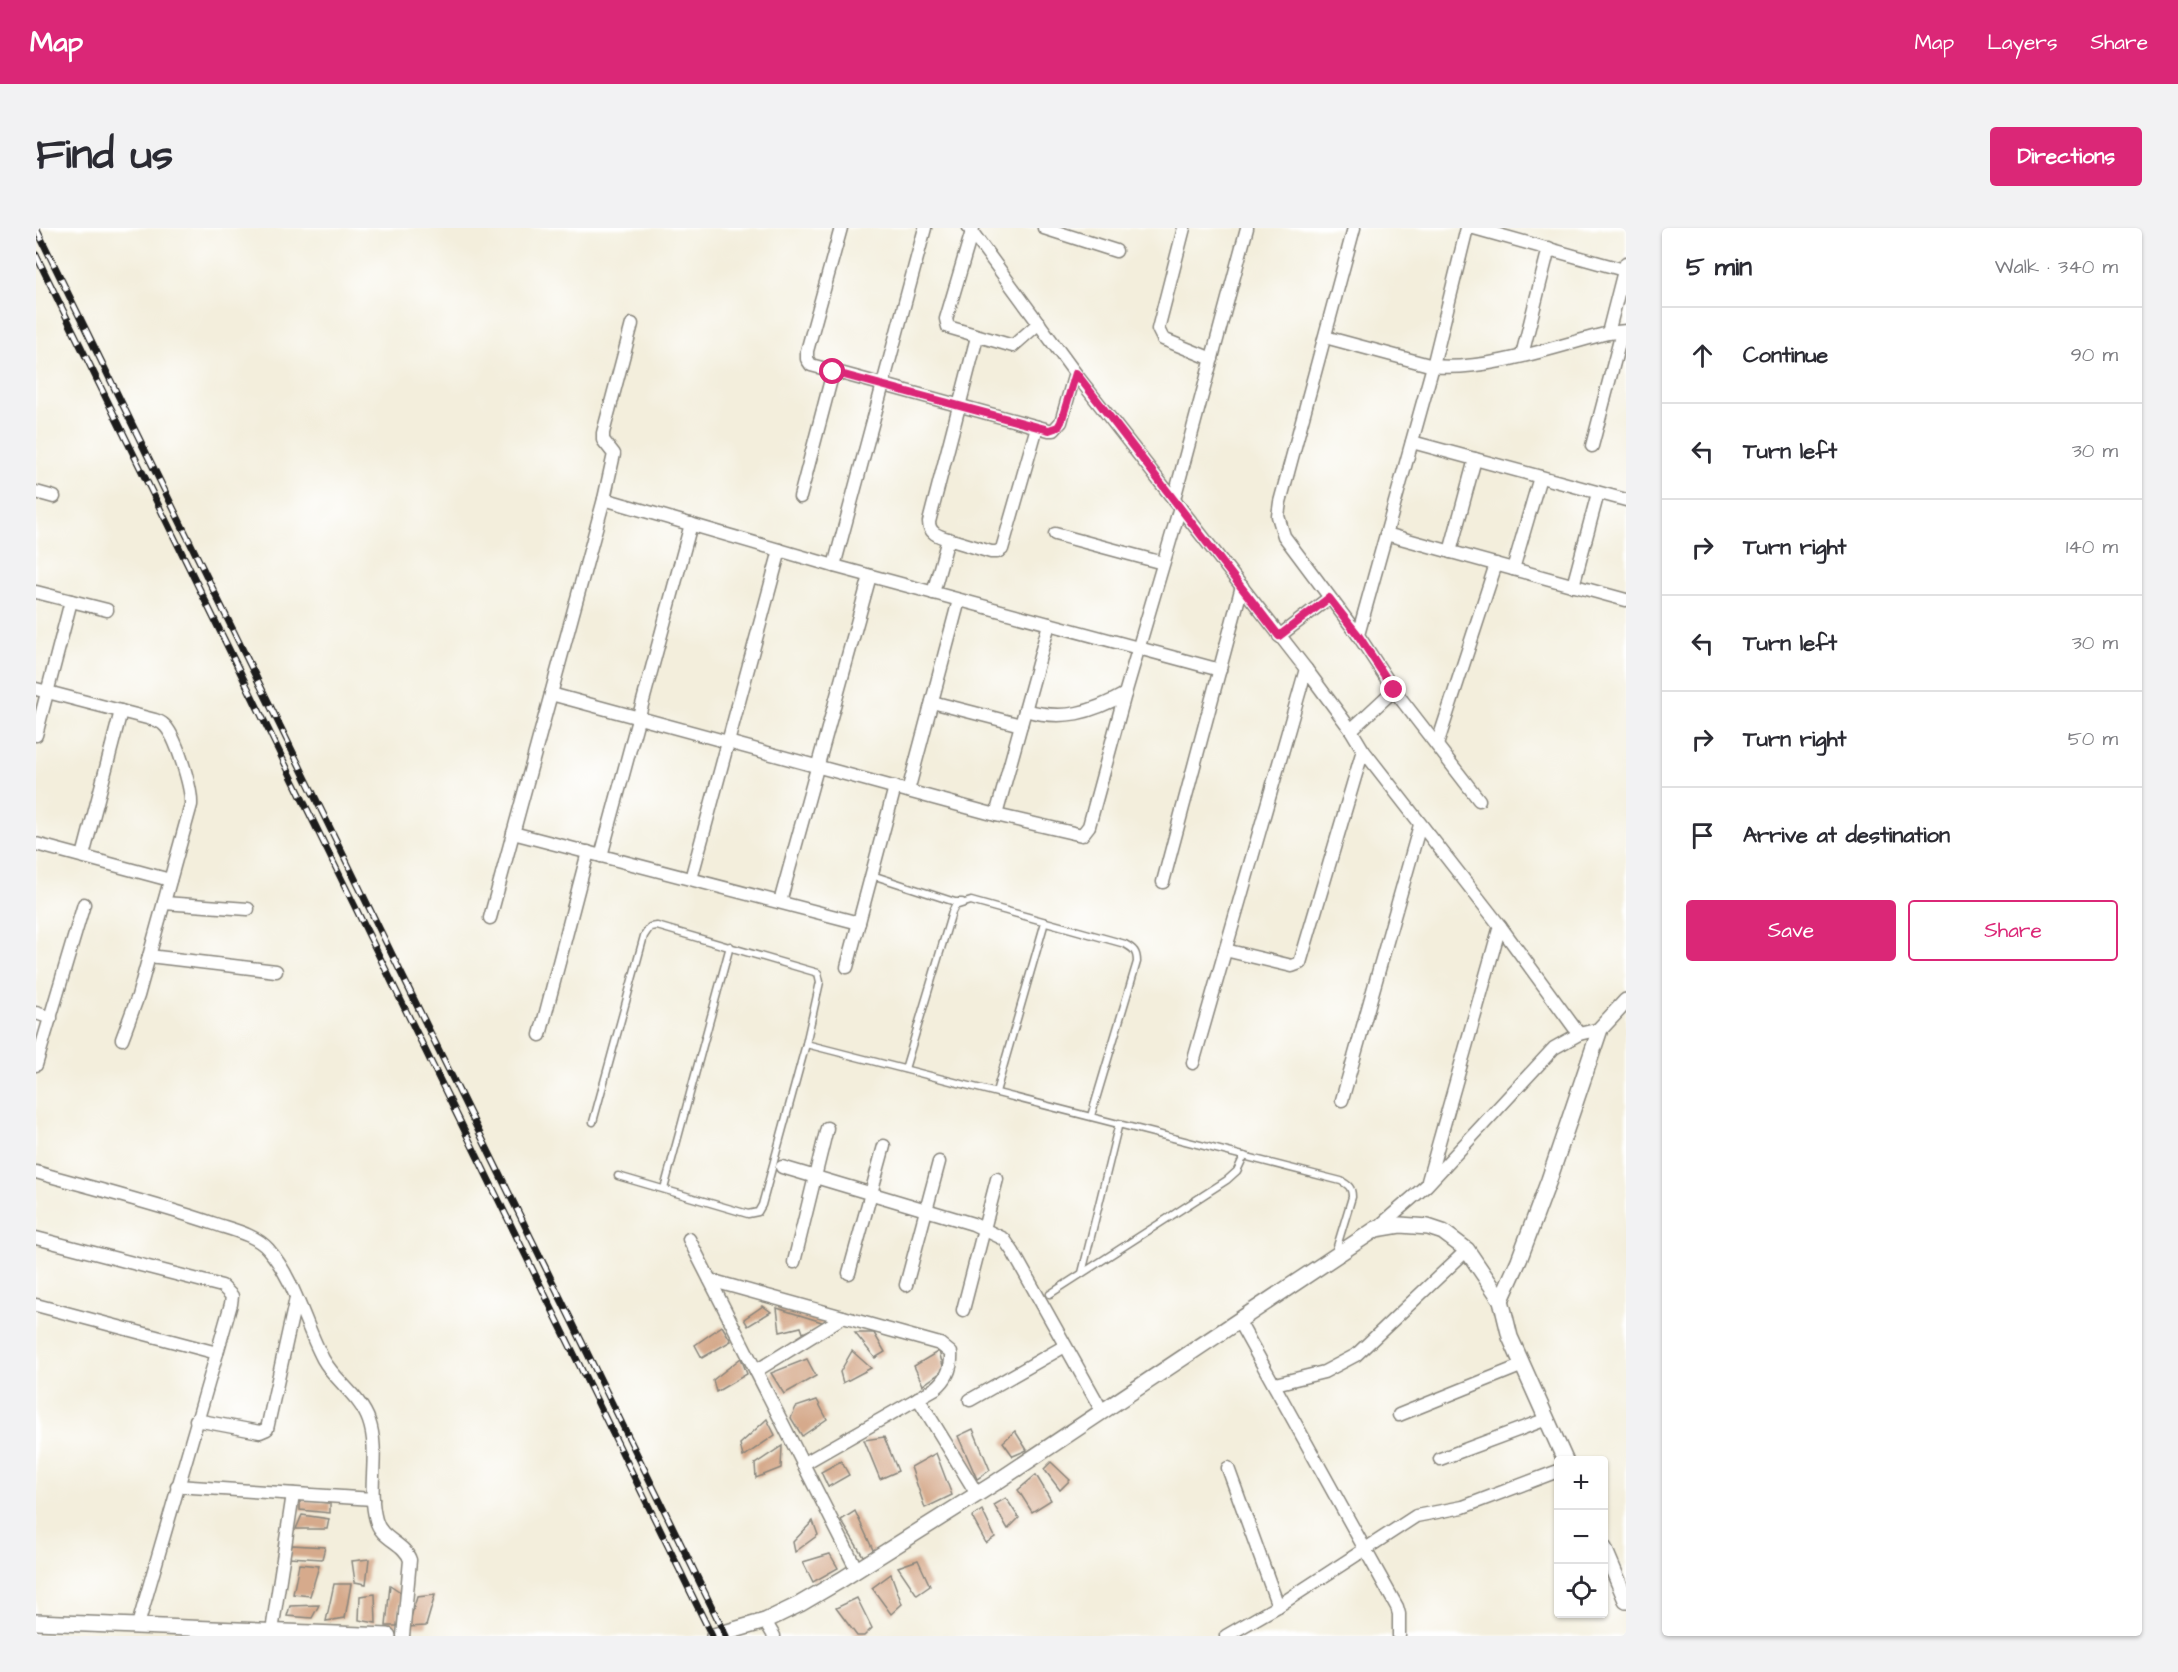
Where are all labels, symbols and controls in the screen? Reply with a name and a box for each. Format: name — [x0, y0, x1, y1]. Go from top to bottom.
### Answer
text: Map — [30, 23, 83, 62]
text: Map — [1914, 28, 1954, 57]
text: Layers — [1987, 28, 2057, 57]
text: Share — [2090, 28, 2148, 57]
text: Find us — [36, 127, 173, 185]
button: Directions — [1990, 127, 2142, 186]
text: 5 min — [1686, 249, 1752, 285]
text: Walk · 340 m — [1995, 253, 2118, 281]
icon: ahead — [1686, 339, 1719, 372]
text: Continue — [1743, 340, 1828, 371]
text: 90 m — [2070, 341, 2118, 369]
route start — [819, 358, 845, 384]
icon: left — [1686, 435, 1719, 468]
text: Turn left — [1743, 436, 1837, 467]
text: 30 m — [2072, 437, 2118, 465]
icon: right — [1686, 531, 1719, 564]
text: Turn right — [1743, 532, 1846, 563]
text: 140 m — [2066, 533, 2118, 561]
icon: left — [1686, 627, 1719, 660]
text: Turn left — [1743, 628, 1837, 659]
text: 30 m — [2072, 629, 2118, 657]
route end — [1380, 676, 1406, 702]
icon: right — [1686, 723, 1719, 756]
text: Turn right — [1743, 724, 1846, 755]
text: 50 m — [2068, 725, 2118, 753]
icon: arrive — [1686, 819, 1719, 852]
text: Arrive at destination — [1743, 820, 1950, 851]
button: Save — [1686, 900, 1896, 961]
button: Share — [1908, 900, 2118, 961]
map controls — [1554, 1456, 1608, 1618]
button: + — [1554, 1456, 1608, 1510]
button: − — [1554, 1510, 1608, 1564]
button: locate — [1554, 1564, 1608, 1618]

